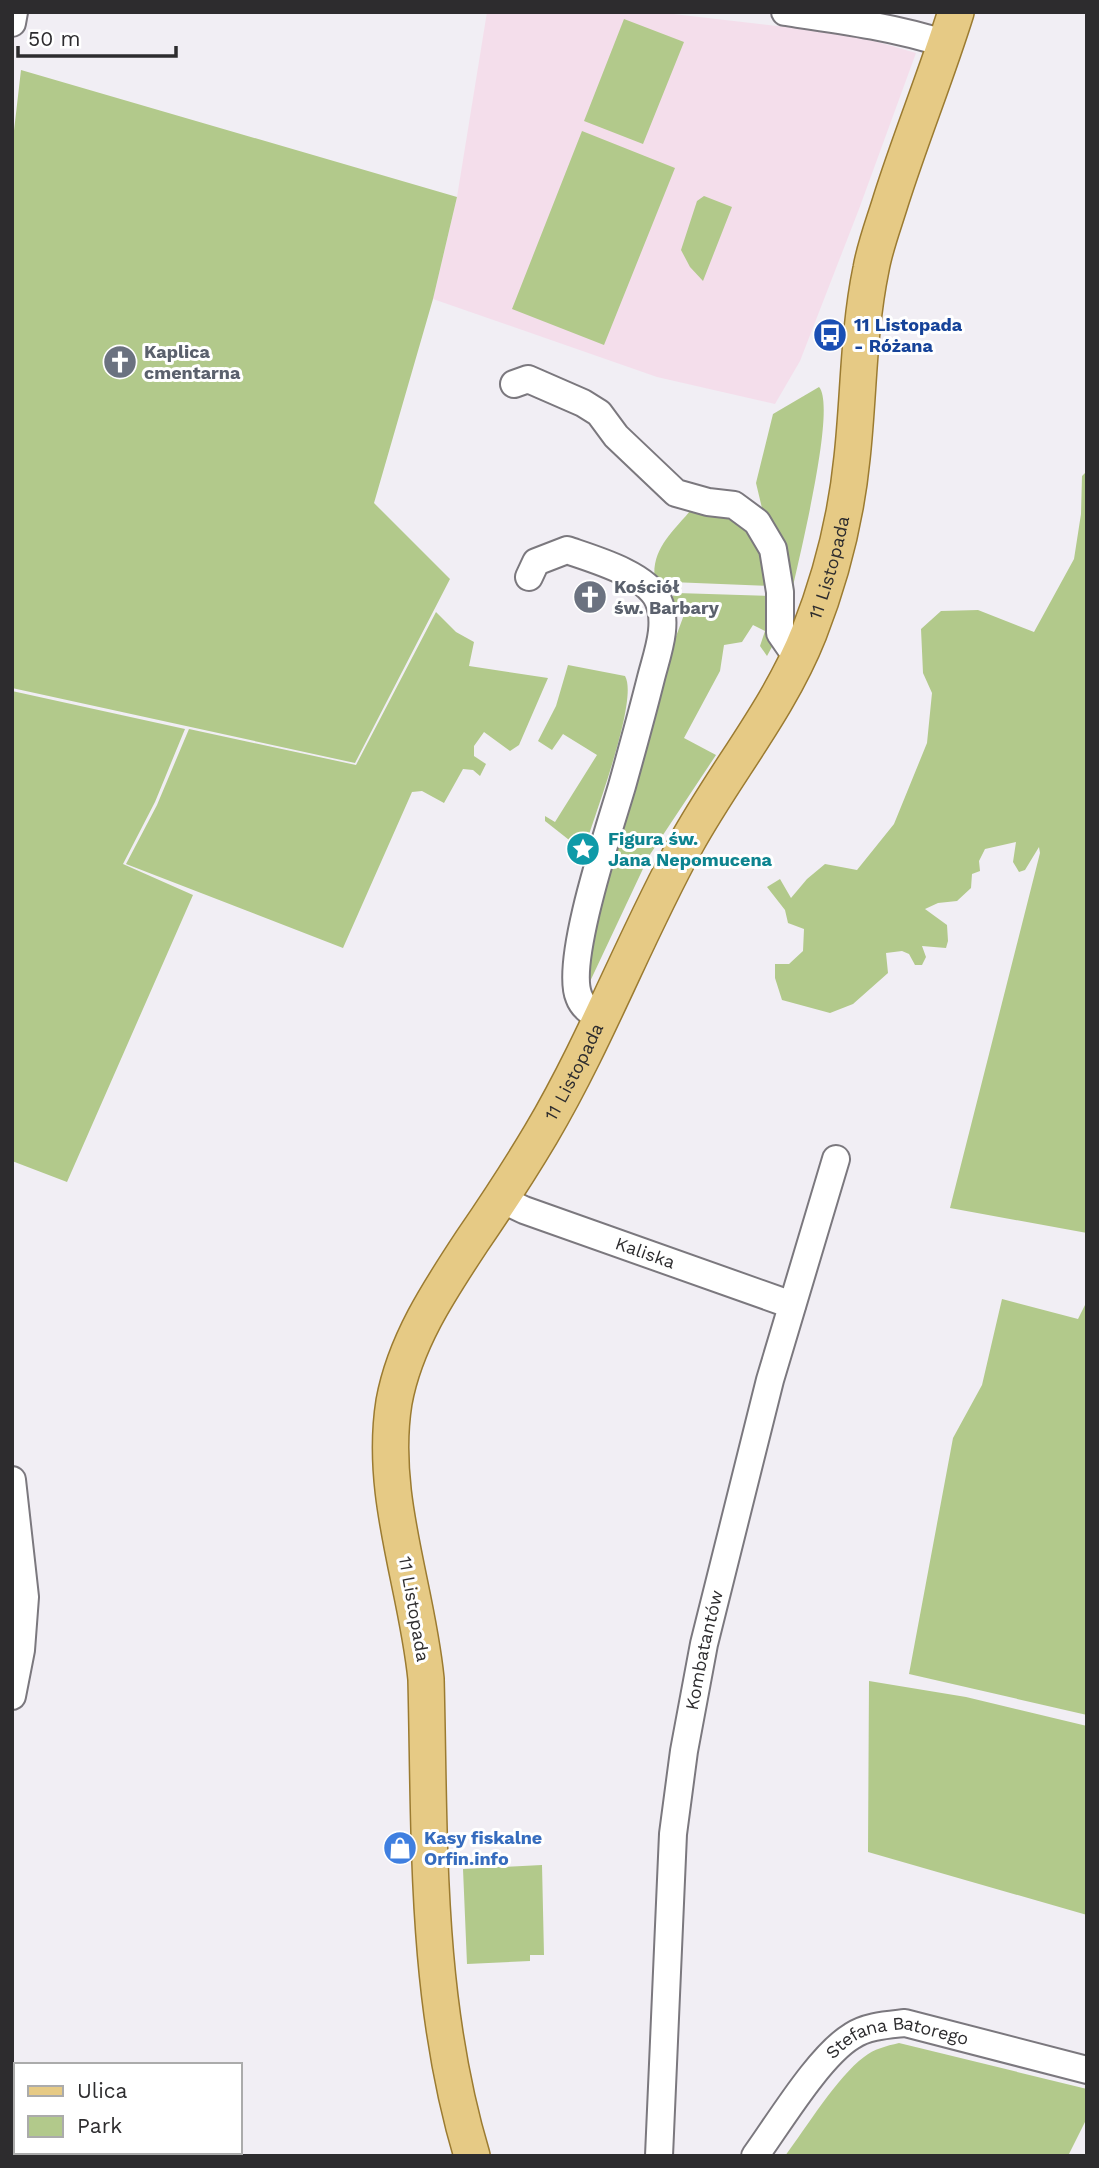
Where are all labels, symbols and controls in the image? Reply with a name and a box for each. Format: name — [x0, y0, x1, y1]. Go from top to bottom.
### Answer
scale bar — [18, 14, 175, 58]
text: 50 m — [28, 26, 80, 51]
place label: 11 Listopada - Różana — [854, 314, 963, 356]
bus stop icon: 11 Listopada - Różana — [811, 316, 849, 354]
place label: Kaplica cmentarna — [144, 341, 241, 383]
church icon: Kaplica cmentarna — [101, 343, 139, 381]
street label: 11 Listopada — [804, 514, 853, 622]
place label: Kościół św. Barbary — [614, 576, 720, 618]
church icon: Kościół św. Barbary — [571, 578, 609, 616]
place label: Figura św. Jana Nepomucena — [608, 828, 773, 870]
place icon: Figura św. Jana Nepomucena — [564, 830, 602, 868]
street label: 11 Listopada — [540, 1020, 607, 1124]
street label: Kaliska — [613, 1232, 678, 1273]
street label: 11 Listopada — [395, 1555, 434, 1663]
street label: Kombatantów — [681, 1588, 727, 1712]
place label: Kasy fiskalne Orfin.info — [424, 1827, 542, 1869]
shop icon: Kasy fiskalne Orfin.info — [381, 1829, 419, 1867]
street label: Stefana Batorego — [821, 2012, 971, 2063]
legend — [14, 2063, 242, 2154]
text: Ulica — [77, 2078, 128, 2103]
text: Park — [77, 2113, 122, 2138]

